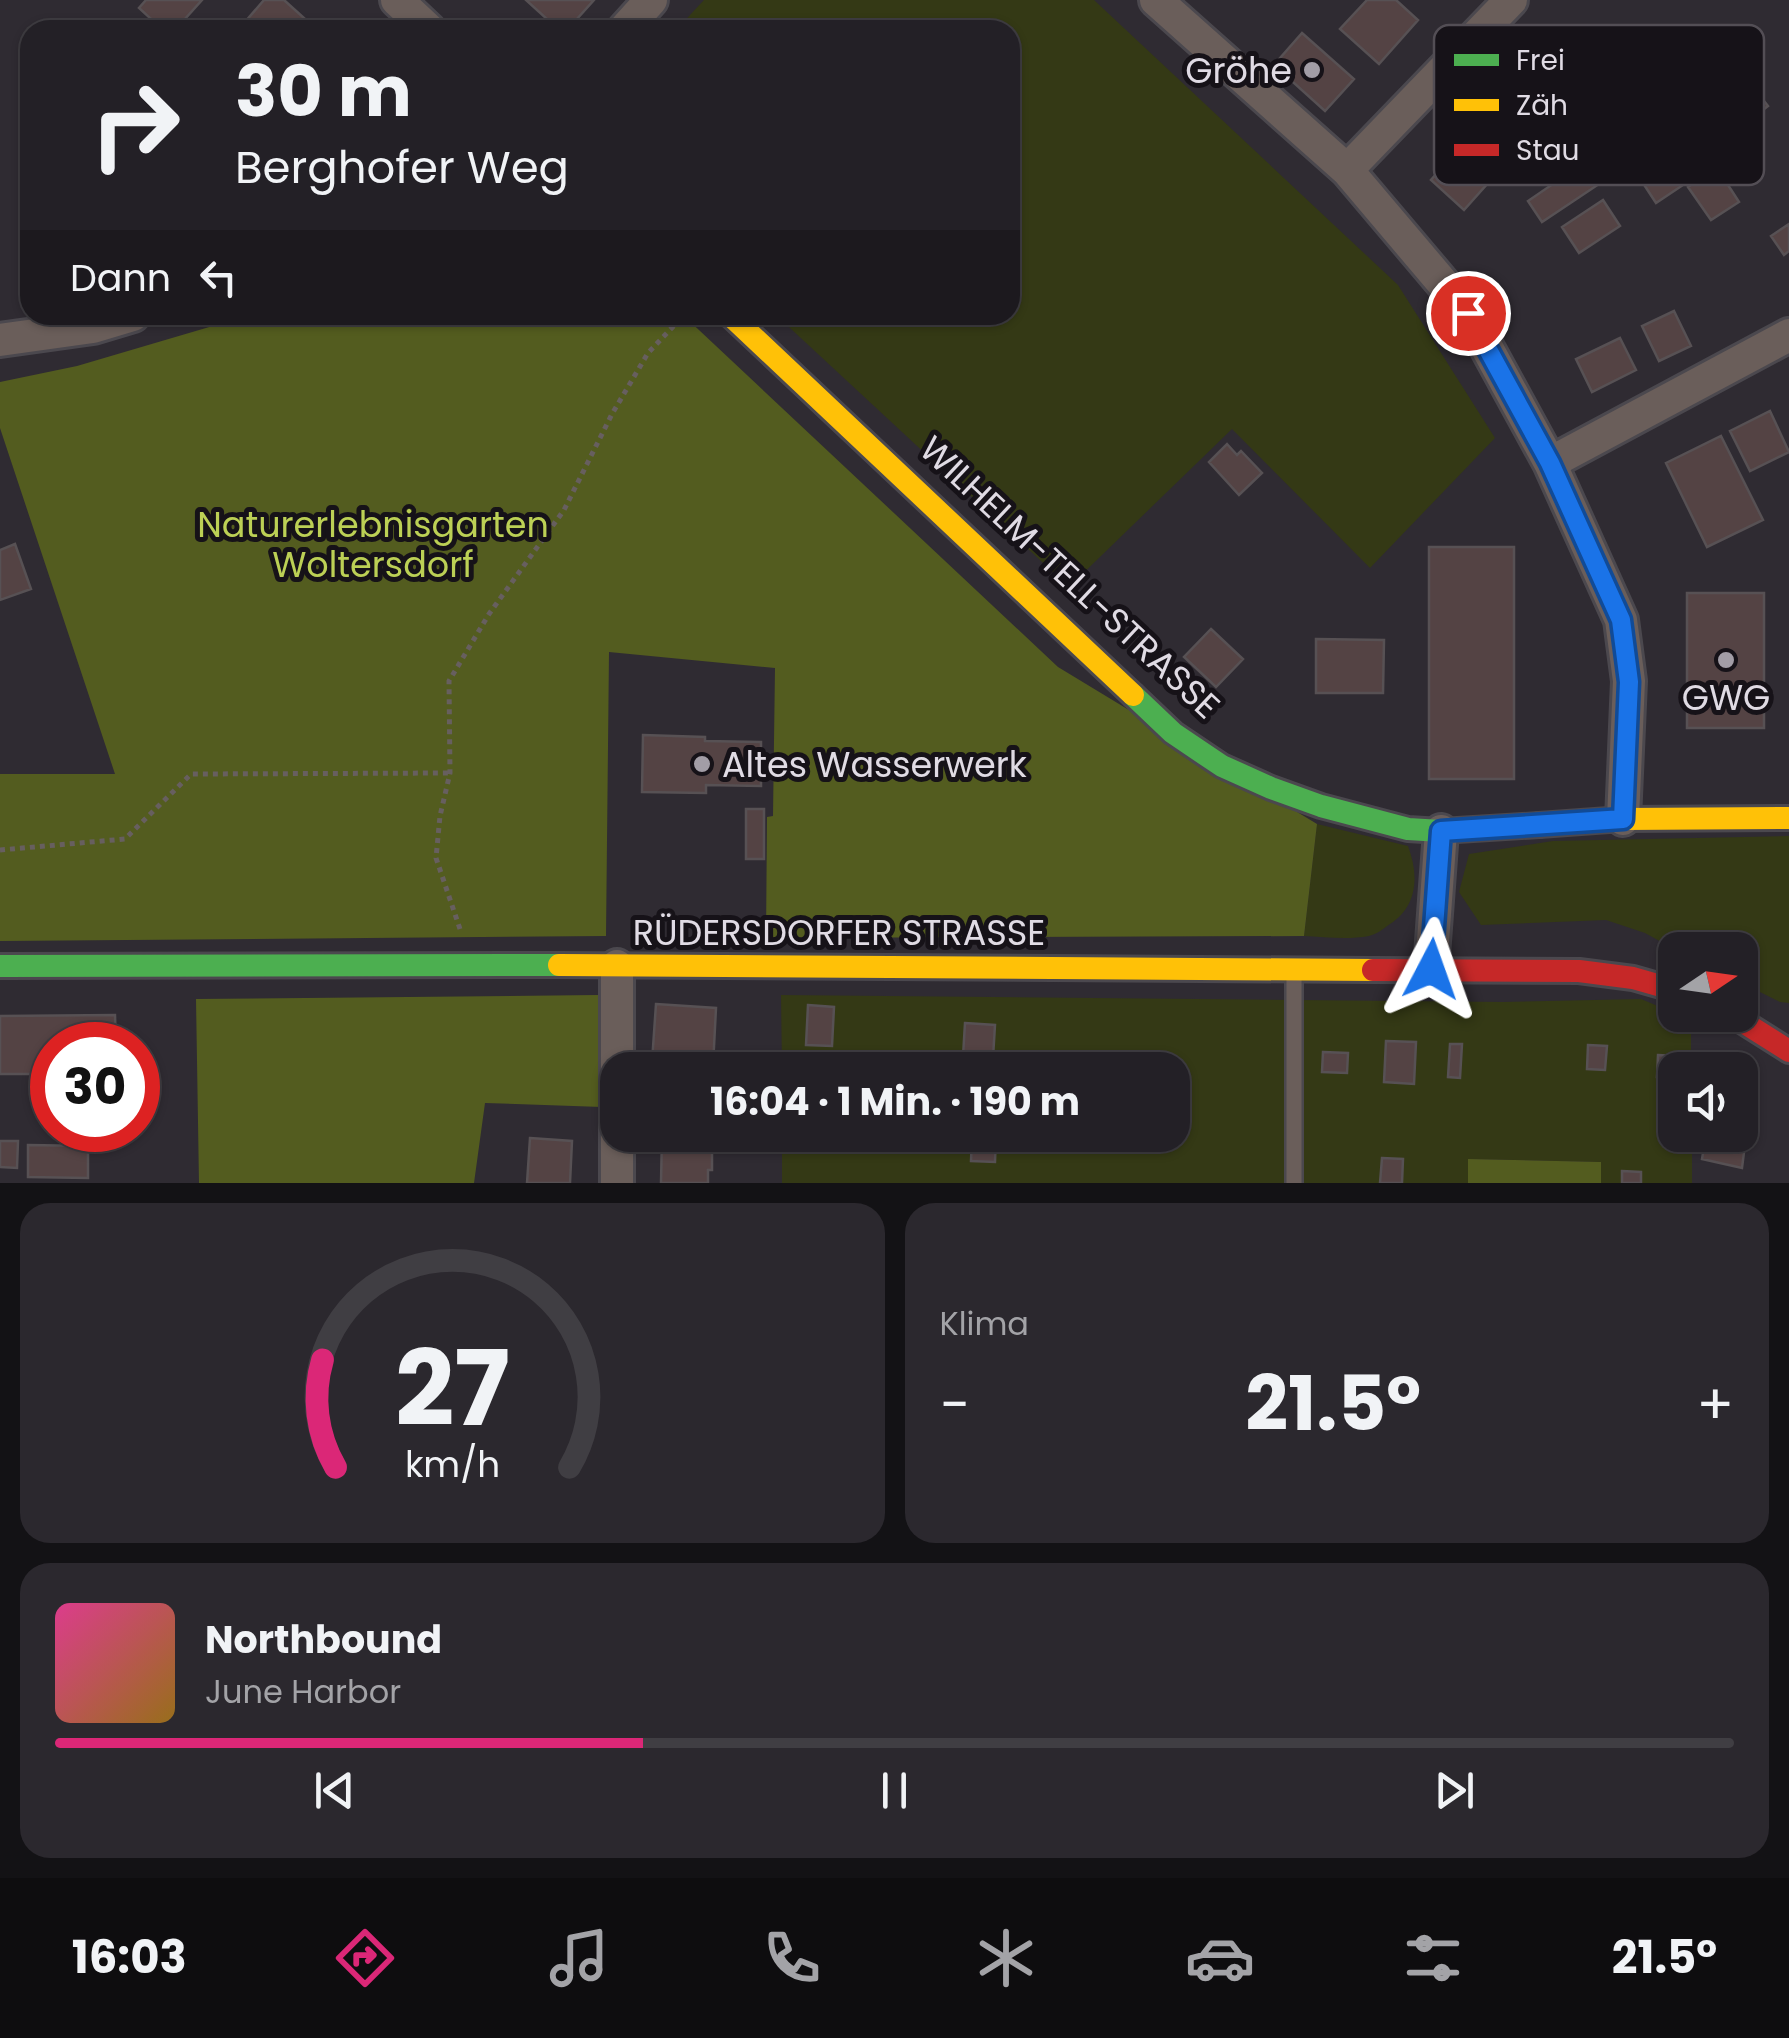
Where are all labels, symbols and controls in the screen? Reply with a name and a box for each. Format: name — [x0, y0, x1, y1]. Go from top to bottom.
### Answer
legend — [1434, 25, 1764, 185]
text: Frei — [1516, 41, 1565, 80]
text: 30 m — [235, 42, 412, 141]
place label: Gröhe — [1185, 46, 1292, 95]
marker: Gröhe — [1301, 59, 1323, 81]
icon: right — [70, 60, 200, 190]
text: Zäh — [1516, 86, 1568, 125]
text: Stau — [1516, 131, 1579, 170]
text: Berghofer Weg — [235, 136, 569, 199]
icon: left — [191, 250, 246, 305]
text: Dann — [70, 251, 171, 304]
pin — [1426, 271, 1511, 356]
icon: arrive — [1441, 286, 1496, 341]
street label: WILHELM-TELL-STRASSE — [909, 425, 1231, 729]
park label: Naturerlebnisgarten Woltersdorf — [197, 500, 549, 589]
marker: GWG — [1715, 649, 1737, 671]
place label: GWG — [1682, 673, 1770, 722]
place label: Altes Wasserwerk — [722, 740, 1027, 789]
marker: Altes Wasserwerk — [691, 753, 713, 775]
street label: RÜDERSDORFER STRASSE — [633, 908, 1045, 957]
position arrow — [1379, 917, 1483, 1021]
north arrow — [1658, 932, 1758, 1032]
map controls — [1658, 932, 1758, 1152]
speed limit sign: 30 — [30, 1022, 160, 1152]
button: sound — [1658, 1052, 1758, 1152]
text: 16:04 · 1 Min. · 190 m — [710, 1075, 1080, 1128]
text: Klima — [940, 1301, 1029, 1346]
text: 27 — [395, 1316, 510, 1461]
text: 21.5° — [1245, 1351, 1421, 1456]
text: − — [940, 1366, 970, 1443]
text: + — [1696, 1366, 1734, 1443]
text: km/h — [405, 1439, 500, 1490]
text: Northbound — [205, 1613, 442, 1666]
text: June Harbor — [205, 1669, 401, 1714]
icon: previous — [307, 1763, 362, 1818]
icon: pause — [867, 1763, 922, 1818]
icon: next — [1427, 1763, 1482, 1818]
icon: directions — [330, 1923, 400, 1993]
icon: music — [544, 1923, 614, 1993]
icon: phone — [757, 1923, 827, 1993]
icon: climate — [971, 1923, 1041, 1993]
icon: car — [1185, 1923, 1255, 1993]
icon: filters — [1398, 1923, 1468, 1993]
text: 16:03 — [72, 1926, 187, 1989]
text: 21.5° — [1612, 1926, 1717, 1989]

